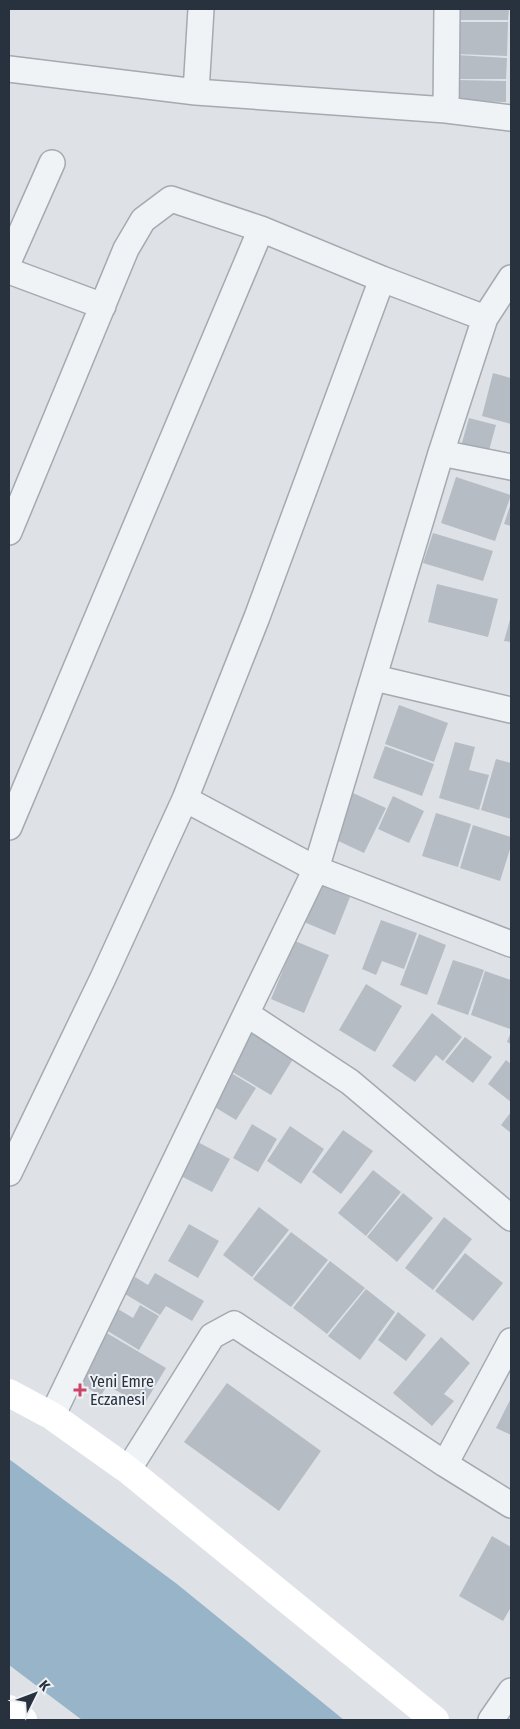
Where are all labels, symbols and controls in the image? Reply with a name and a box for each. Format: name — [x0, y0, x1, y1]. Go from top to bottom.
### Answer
place label: Yeni Emre Eczanesi — [90, 1372, 154, 1409]
marker: Yeni Emre Eczanesi — [74, 1384, 86, 1396]
north arrow — [10, 1669, 60, 1719]
text: K — [35, 1677, 54, 1695]

